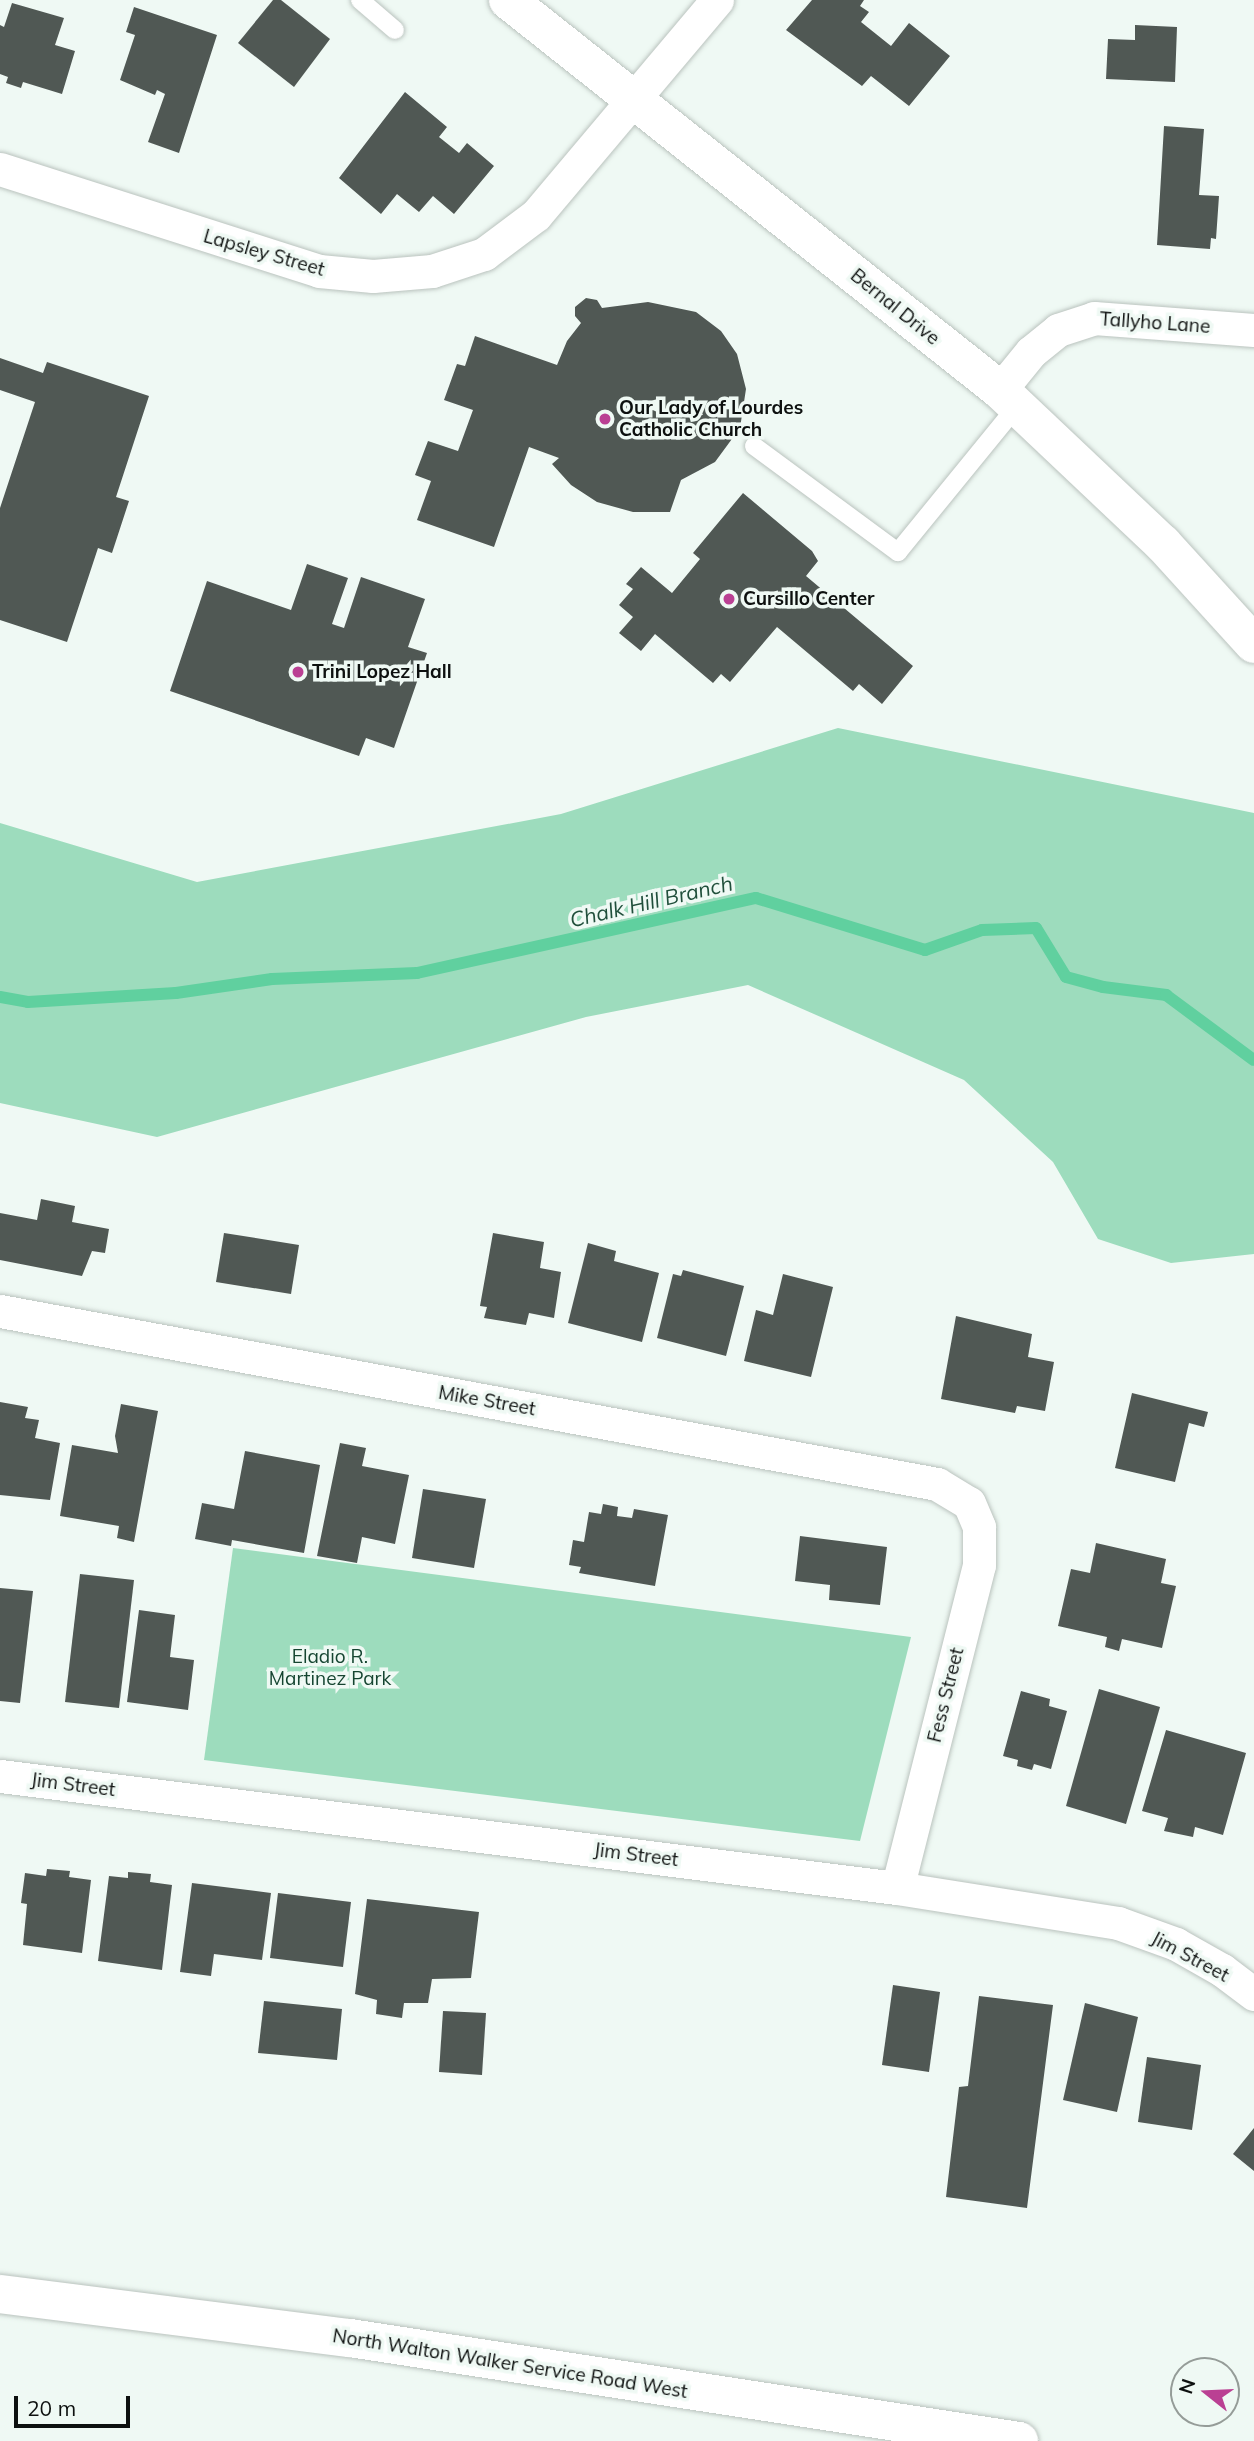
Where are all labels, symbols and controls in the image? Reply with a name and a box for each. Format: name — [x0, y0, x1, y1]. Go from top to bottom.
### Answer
street label: Lapsley Street — [201, 225, 327, 281]
street label: Bernal Drive — [846, 264, 944, 350]
street label: Tallyho Lane — [1099, 308, 1211, 338]
place label: Our Lady of Lourdes Catholic Church — [619, 397, 803, 441]
marker: Our Lady of Lourdes Catholic Church — [597, 411, 613, 427]
place label: Cursillo Center — [743, 588, 875, 610]
marker: Cursillo Center — [721, 591, 737, 607]
place label: Trini Lopez Hall — [312, 661, 452, 683]
marker: Trini Lopez Hall — [290, 664, 306, 680]
water label: Chalk Hill Branch — [567, 870, 735, 932]
street label: Mike Street — [437, 1381, 537, 1421]
street label: Fess Street — [923, 1645, 969, 1745]
park label: Eladio R. Martinez Park — [269, 1646, 391, 1690]
street label: Jim Street — [29, 1769, 117, 1801]
street label: Jim Street — [592, 1839, 680, 1871]
street label: Jim Street — [1147, 1927, 1233, 1987]
street label: North Walton Walker Service Road West — [331, 2325, 689, 2403]
north arrow — [1170, 2357, 1240, 2427]
text: N — [1173, 2376, 1201, 2397]
scale bar — [18, 2382, 133, 2426]
text: 20 m — [27, 2395, 76, 2421]

